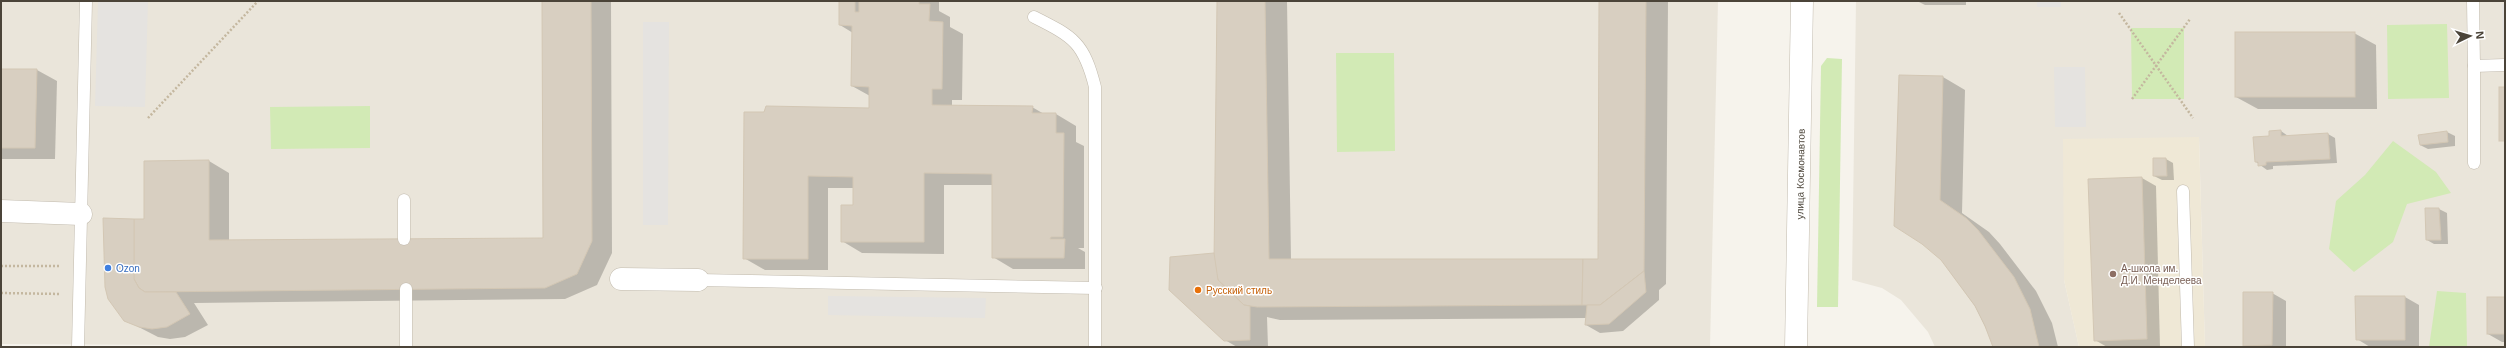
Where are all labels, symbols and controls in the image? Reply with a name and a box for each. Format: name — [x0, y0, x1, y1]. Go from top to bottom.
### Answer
north arrow — [2450, 16, 2490, 56]
text: N — [2474, 31, 2486, 40]
street label: улица Космонавтов — [1794, 129, 1807, 219]
marker: Ozon — [103, 263, 113, 273]
place label: Ozon — [116, 263, 140, 274]
place label: А-школа им. Д.И. Менделеева — [2121, 263, 2202, 286]
marker: А-школа им. Д.И. Менделеева — [2108, 269, 2118, 279]
marker: Русский стиль — [1193, 285, 1203, 295]
place label: Русский стиль — [1206, 285, 1272, 296]

